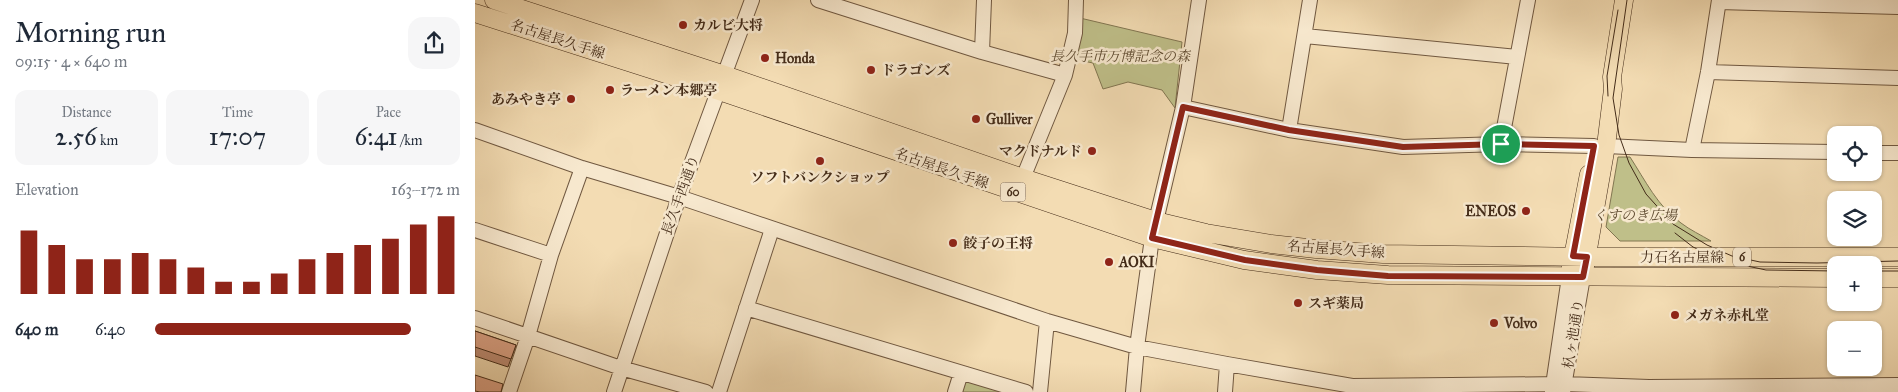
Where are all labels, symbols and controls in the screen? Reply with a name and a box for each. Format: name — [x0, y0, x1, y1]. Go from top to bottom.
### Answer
text: Morning run — [15, 15, 166, 50]
street label: 名古屋長久手線 — [509, 16, 607, 63]
button: share — [408, 17, 460, 69]
place label: カルビ大将 — [693, 17, 763, 34]
marker: カルビ大将 — [677, 19, 689, 31]
park label: 長久手市万博記念の森 — [1050, 48, 1192, 65]
place label: Honda — [775, 50, 816, 67]
text: 09:15 · 4 × 640 m — [15, 52, 127, 71]
marker: Honda — [759, 52, 771, 64]
place label: ドラゴンズ — [881, 62, 951, 79]
marker: ドラゴンズ — [865, 64, 877, 76]
place label: ラーメン本郷亭 — [620, 82, 717, 99]
marker: ラーメン本郷亭 — [604, 84, 616, 96]
place label: あみやき亭 — [491, 91, 561, 108]
marker: あみやき亭 — [565, 93, 577, 105]
text: Distance — [61, 104, 112, 121]
text: Time — [222, 104, 253, 121]
text: Pace — [376, 104, 401, 121]
place label: Gulliver — [986, 111, 1033, 128]
marker: Gulliver — [970, 113, 982, 125]
text: 2.56 — [55, 121, 97, 152]
text: 17:07 — [209, 121, 266, 152]
text: 6:41 — [355, 121, 397, 152]
pin — [1480, 123, 1522, 165]
map controls — [1827, 126, 1882, 376]
button: locate — [1827, 126, 1882, 181]
icon: arrive — [1487, 130, 1515, 158]
text: km — [97, 132, 118, 149]
text: /km — [397, 132, 422, 149]
place label: マクドナルド — [999, 143, 1082, 160]
street label: 名古屋長久手線 — [893, 144, 991, 192]
marker: マクドナルド — [1086, 145, 1098, 157]
street label: 長久手西通り — [658, 153, 703, 238]
marker: ソフトバンクショップ — [814, 155, 826, 167]
place label: ソフトバンクショップ — [750, 169, 890, 186]
text: Elevation — [15, 180, 79, 199]
text: 163–172 m — [391, 180, 460, 199]
road number: 60 — [1001, 182, 1025, 202]
button: layers — [1827, 191, 1882, 246]
place label: ENEOS — [1465, 203, 1516, 220]
marker: ENEOS — [1520, 205, 1532, 217]
park label: くすのき広場 — [1593, 207, 1679, 224]
place label: 餃子の王将 — [963, 235, 1033, 252]
marker: 餃子の王将 — [947, 237, 959, 249]
street label: 名古屋長久手線 — [1286, 238, 1385, 261]
road number: 6 — [1733, 248, 1751, 266]
street label: 力石名古屋線 — [1640, 249, 1724, 266]
place label: AOKI — [1118, 254, 1155, 271]
marker: AOKI — [1103, 256, 1115, 268]
button: + — [1827, 256, 1882, 311]
place label: スギ薬局 — [1308, 295, 1364, 312]
marker: スギ薬局 — [1292, 297, 1304, 309]
street label: 杁ヶ池通り — [1560, 298, 1587, 370]
place label: メガネ赤札堂 — [1685, 307, 1769, 324]
marker: メガネ赤札堂 — [1669, 309, 1681, 321]
place label: Volvo — [1503, 315, 1537, 332]
marker: Volvo — [1488, 317, 1500, 329]
text: 640 m — [15, 320, 58, 339]
text: 6:40 — [95, 320, 125, 339]
button: − — [1827, 321, 1882, 376]

